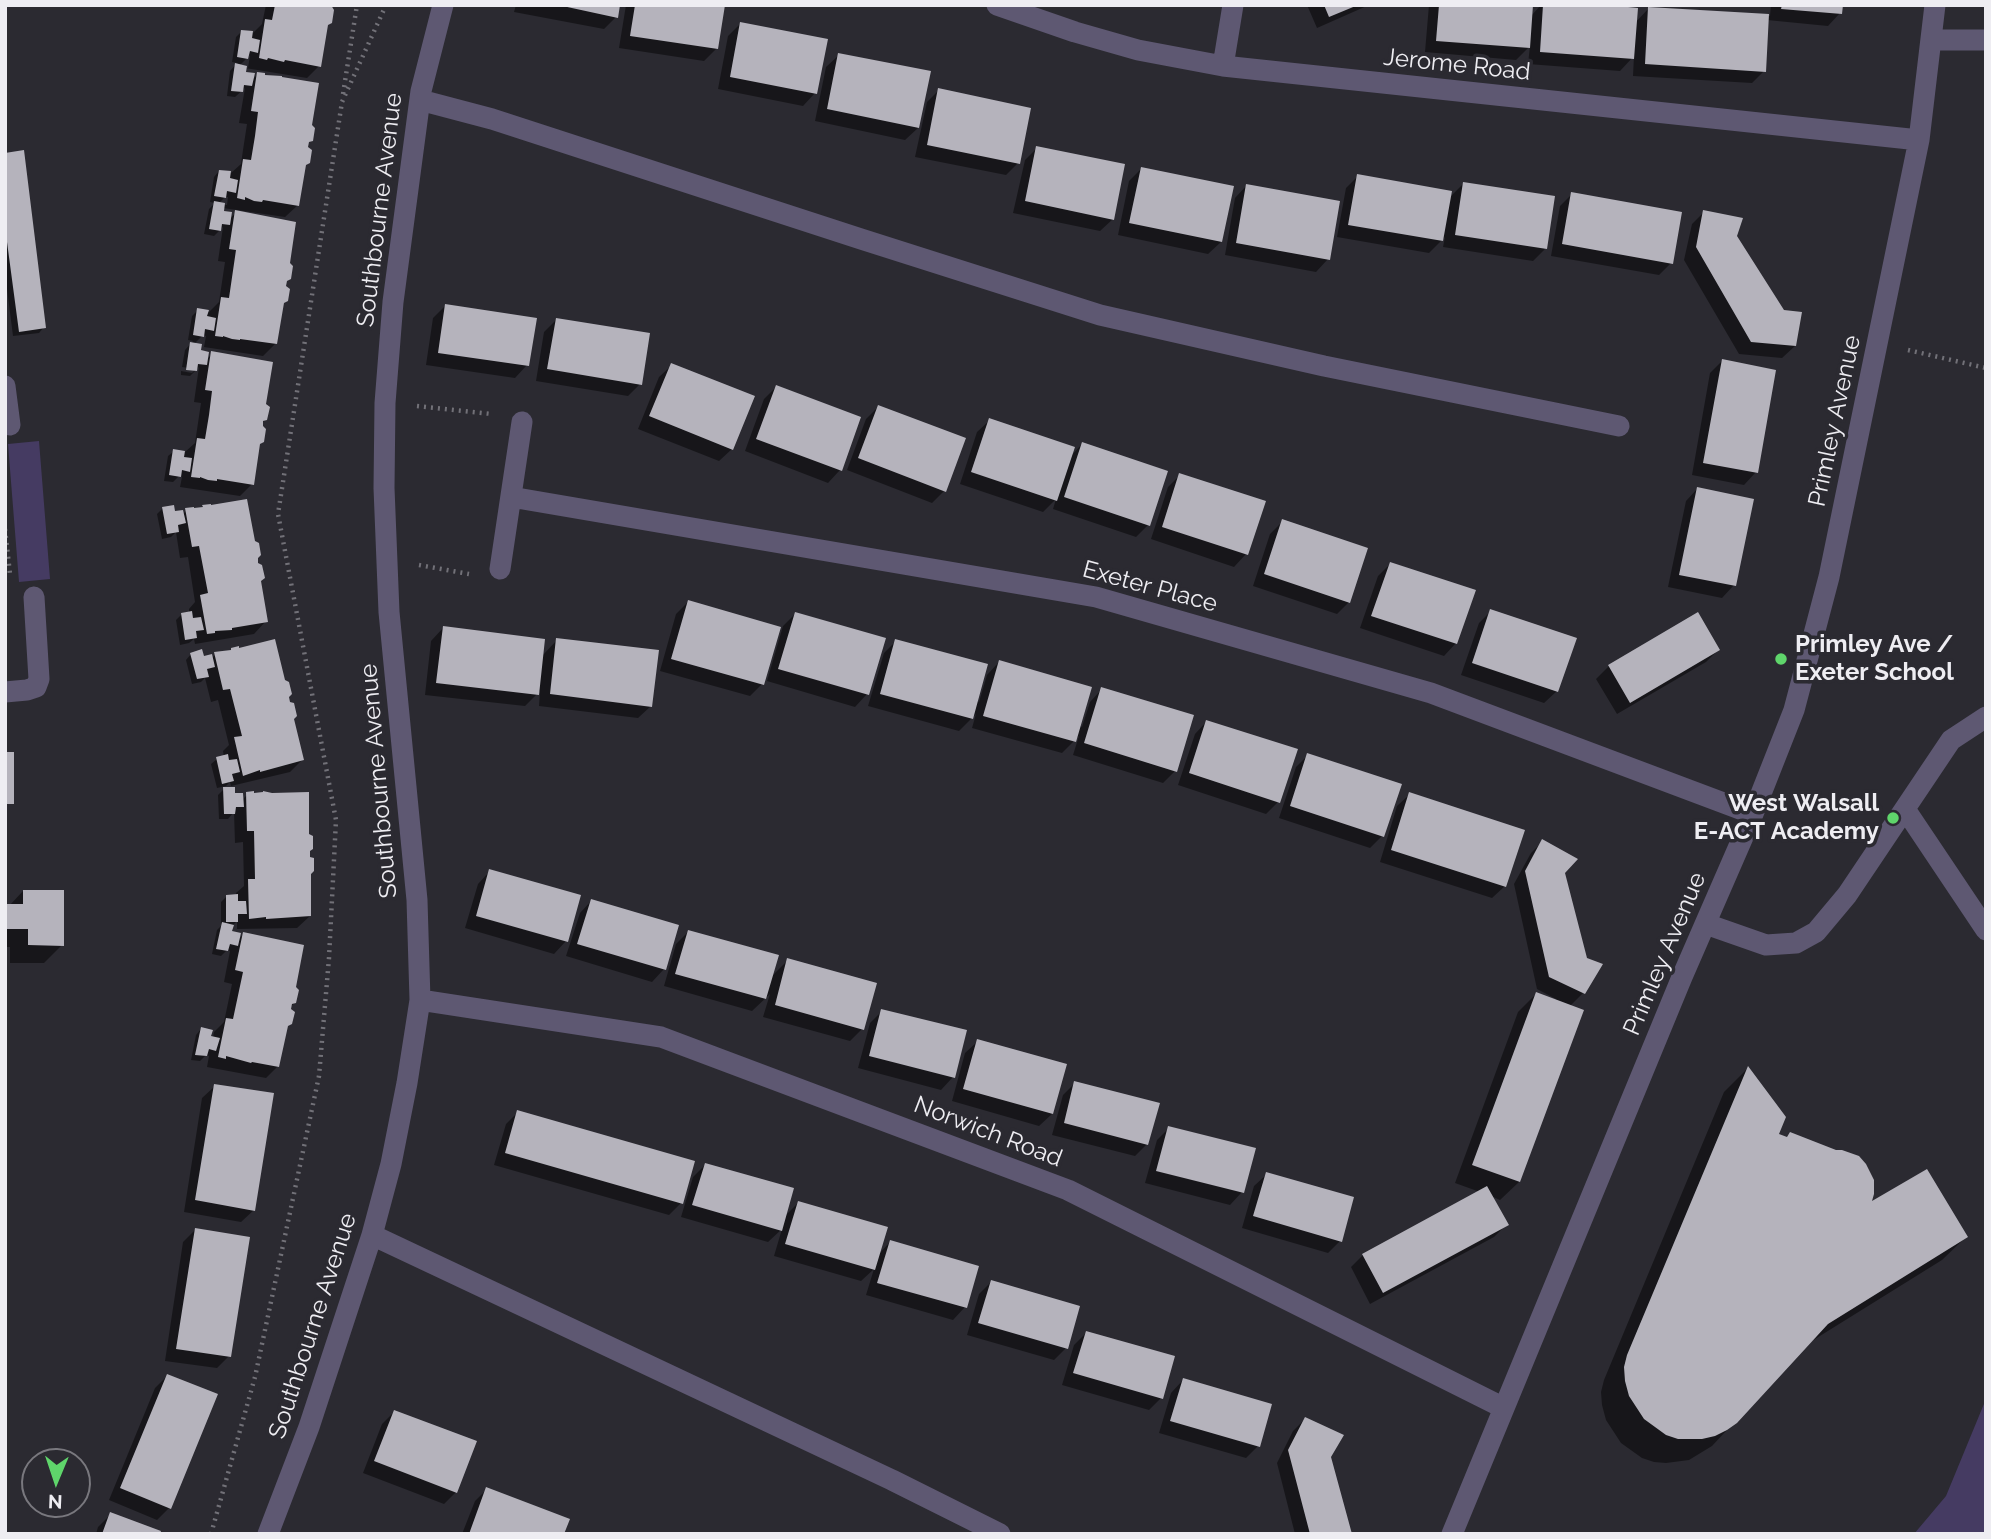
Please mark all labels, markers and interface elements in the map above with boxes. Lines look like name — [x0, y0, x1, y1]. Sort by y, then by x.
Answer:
street label: Jerome Road — [1382, 43, 1532, 87]
street label: Southbourne Avenue — [351, 91, 409, 329]
street label: Primley Avenue — [1803, 333, 1867, 509]
street label: Exeter Place — [1079, 555, 1221, 619]
place label: Primley Ave / Exeter School — [1795, 631, 1954, 687]
marker: Primley Ave / Exeter School — [1773, 651, 1789, 667]
street label: Southbourne Avenue — [354, 663, 404, 899]
place label: West Walsall E-ACT Academy — [1694, 790, 1879, 846]
marker: West Walsall E-ACT Academy — [1885, 810, 1901, 826]
street label: Primley Avenue — [1618, 868, 1712, 1040]
street label: Norwich Road — [910, 1090, 1066, 1174]
street label: Southbourne Avenue — [263, 1210, 363, 1442]
north arrow — [21, 1448, 91, 1518]
text: N — [48, 1491, 63, 1513]

